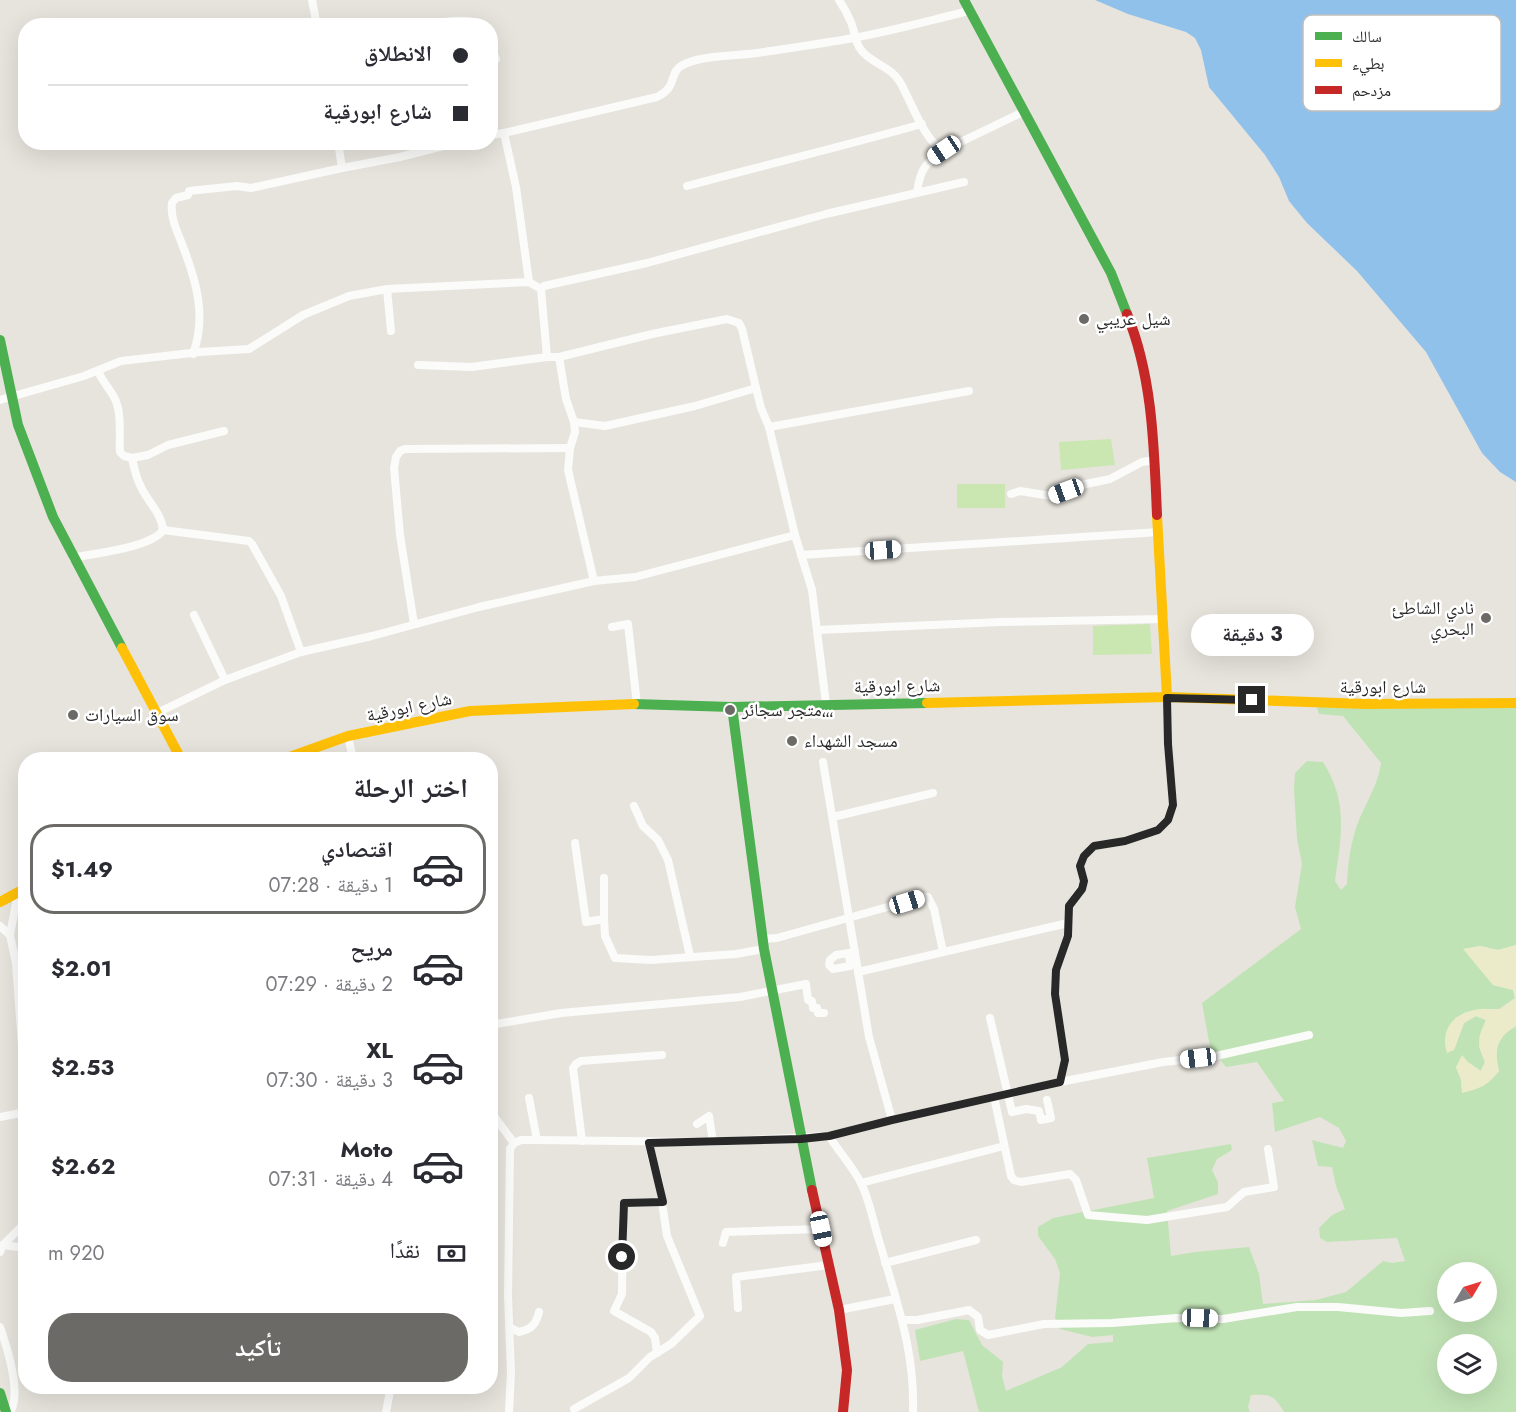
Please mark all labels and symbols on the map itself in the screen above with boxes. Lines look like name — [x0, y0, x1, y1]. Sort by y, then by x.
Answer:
legend — [1303, 15, 1501, 111]
text: سالك — [1352, 25, 1382, 48]
text: بطيء — [1352, 52, 1384, 76]
text: مزدحم — [1352, 79, 1391, 102]
car — [924, 132, 964, 168]
place label: شيل عريبي — [1096, 306, 1171, 334]
marker: شيل عريبي — [1077, 312, 1091, 326]
car — [1046, 476, 1086, 506]
car — [864, 540, 902, 560]
place label: نادي الشاطئ البحري — [1392, 595, 1474, 644]
marker: نادي الشاطئ البحري — [1479, 611, 1493, 625]
callout: 3 دقيقة — [1190, 613, 1314, 655]
street label: شارع ابورقية — [854, 672, 940, 700]
street label: شارع ابورقية — [1340, 674, 1426, 700]
street label: شارع ابورقية — [364, 685, 454, 729]
route end — [1238, 686, 1265, 713]
place label: متجر سجائر،،، — [741, 697, 834, 723]
place label: سوق السيارات — [85, 702, 179, 728]
marker: متجر سجائر،،، — [723, 703, 737, 717]
marker: سوق السيارات — [66, 708, 80, 722]
place label: مسجد الشهداء — [804, 728, 898, 754]
marker: مسجد الشهداء — [785, 734, 799, 748]
car — [887, 888, 927, 916]
car — [1179, 1047, 1217, 1069]
car — [808, 1210, 834, 1248]
route start — [608, 1243, 635, 1270]
north arrow — [1437, 1262, 1497, 1322]
car — [1182, 1308, 1218, 1328]

